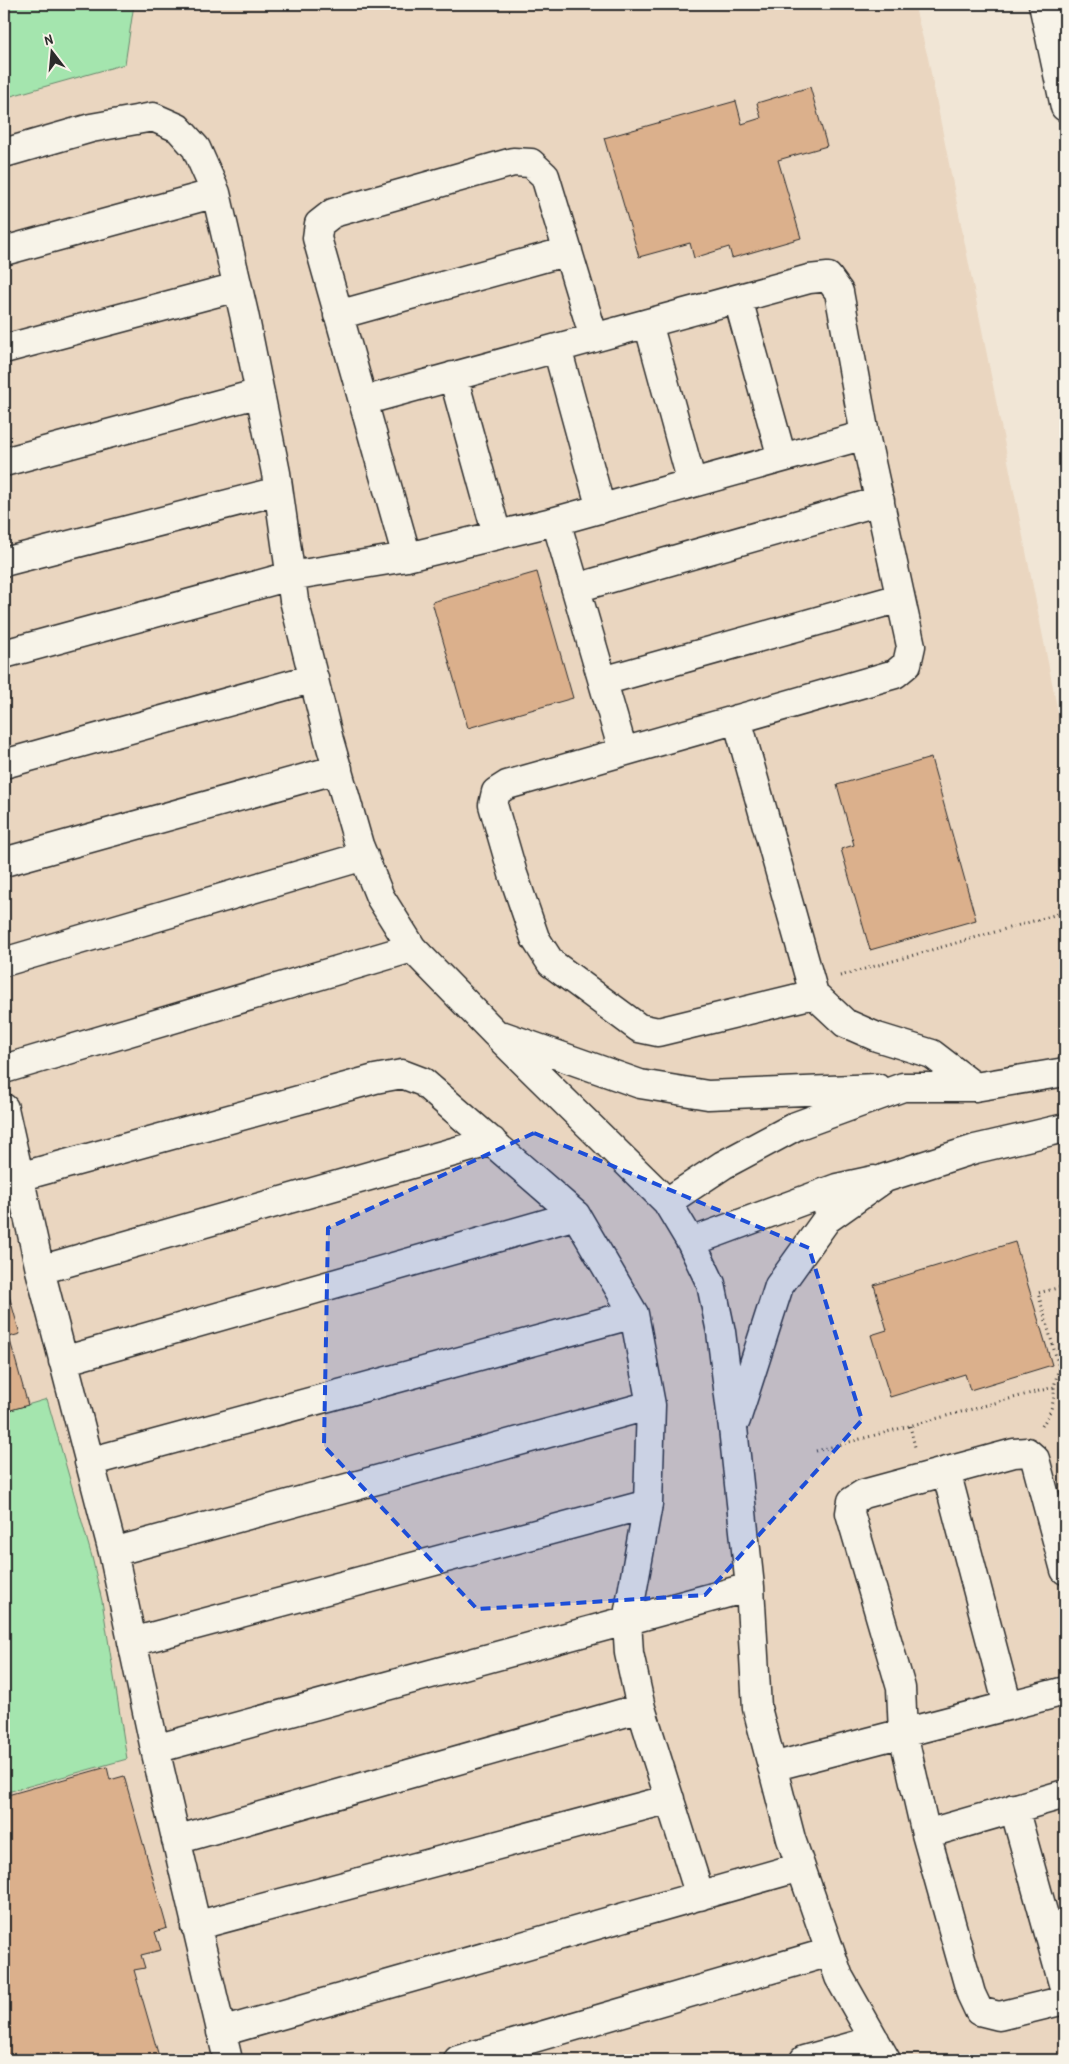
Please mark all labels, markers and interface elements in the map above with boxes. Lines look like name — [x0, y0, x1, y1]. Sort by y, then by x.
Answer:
north arrow — [28, 28, 78, 78]
text: N — [42, 29, 55, 49]

